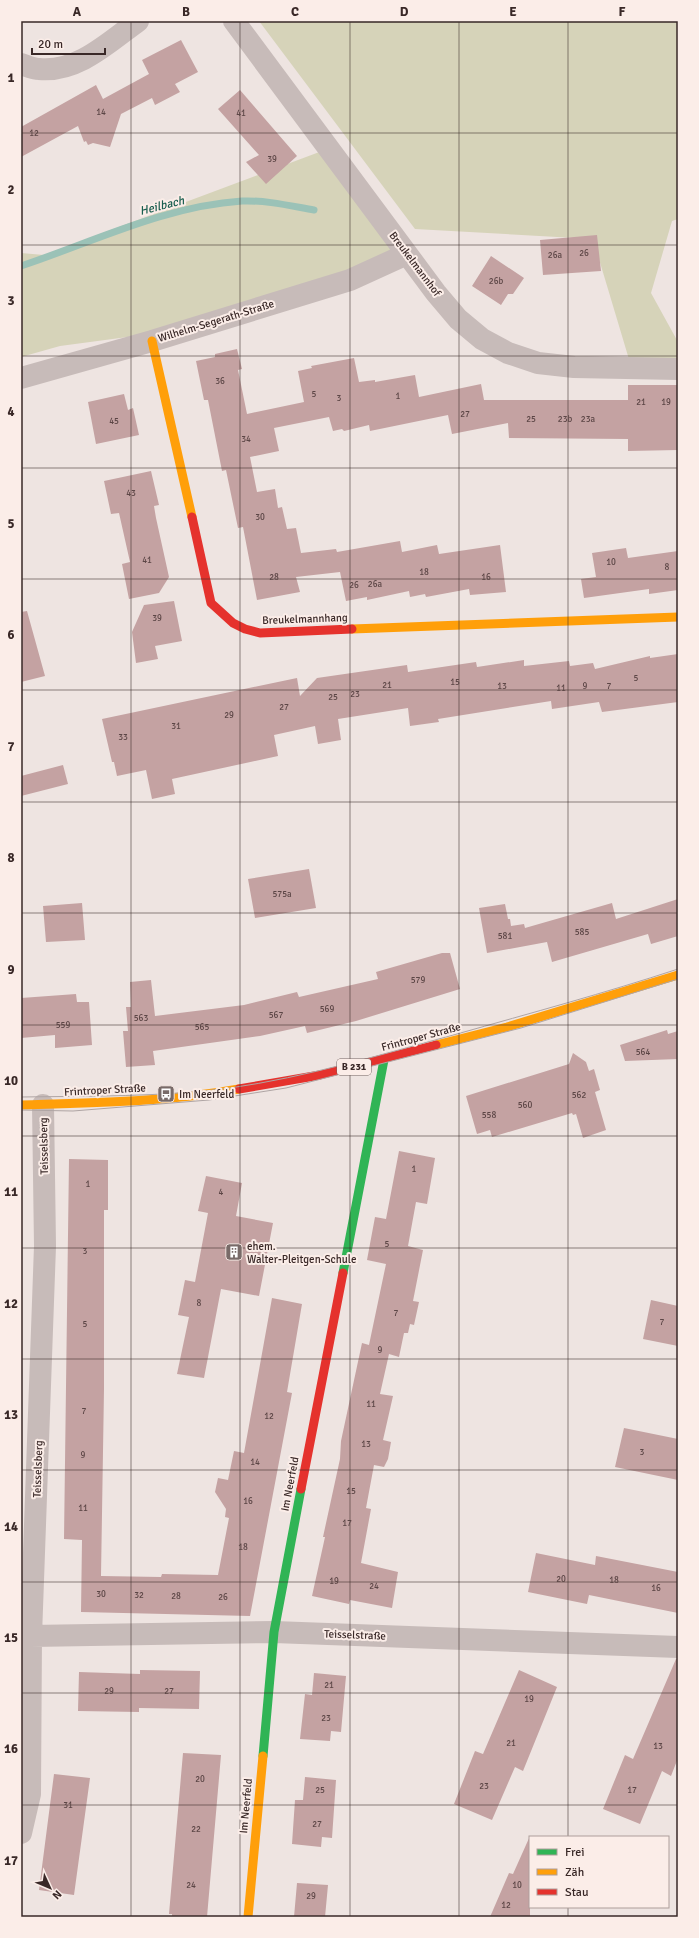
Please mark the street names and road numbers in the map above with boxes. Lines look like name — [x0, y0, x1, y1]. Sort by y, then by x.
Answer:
street label: Breukelmannhof — [386, 229, 444, 300]
street label: Wilhelm-Segerath-Straße — [156, 297, 276, 345]
street label: Breukelmannhang — [262, 611, 348, 627]
street label: Frintroper Straße — [380, 1020, 462, 1054]
road number: B 231 — [337, 1059, 371, 1075]
street label: Frintroper Straße — [64, 1081, 146, 1099]
street label: Teisselsberg — [37, 1117, 51, 1175]
street label: Teisselsberg — [31, 1440, 46, 1498]
street label: Im Neerfeld — [278, 1455, 302, 1512]
street label: Teisselstraße — [324, 1627, 386, 1643]
street label: Im Neerfeld — [237, 1778, 255, 1834]

